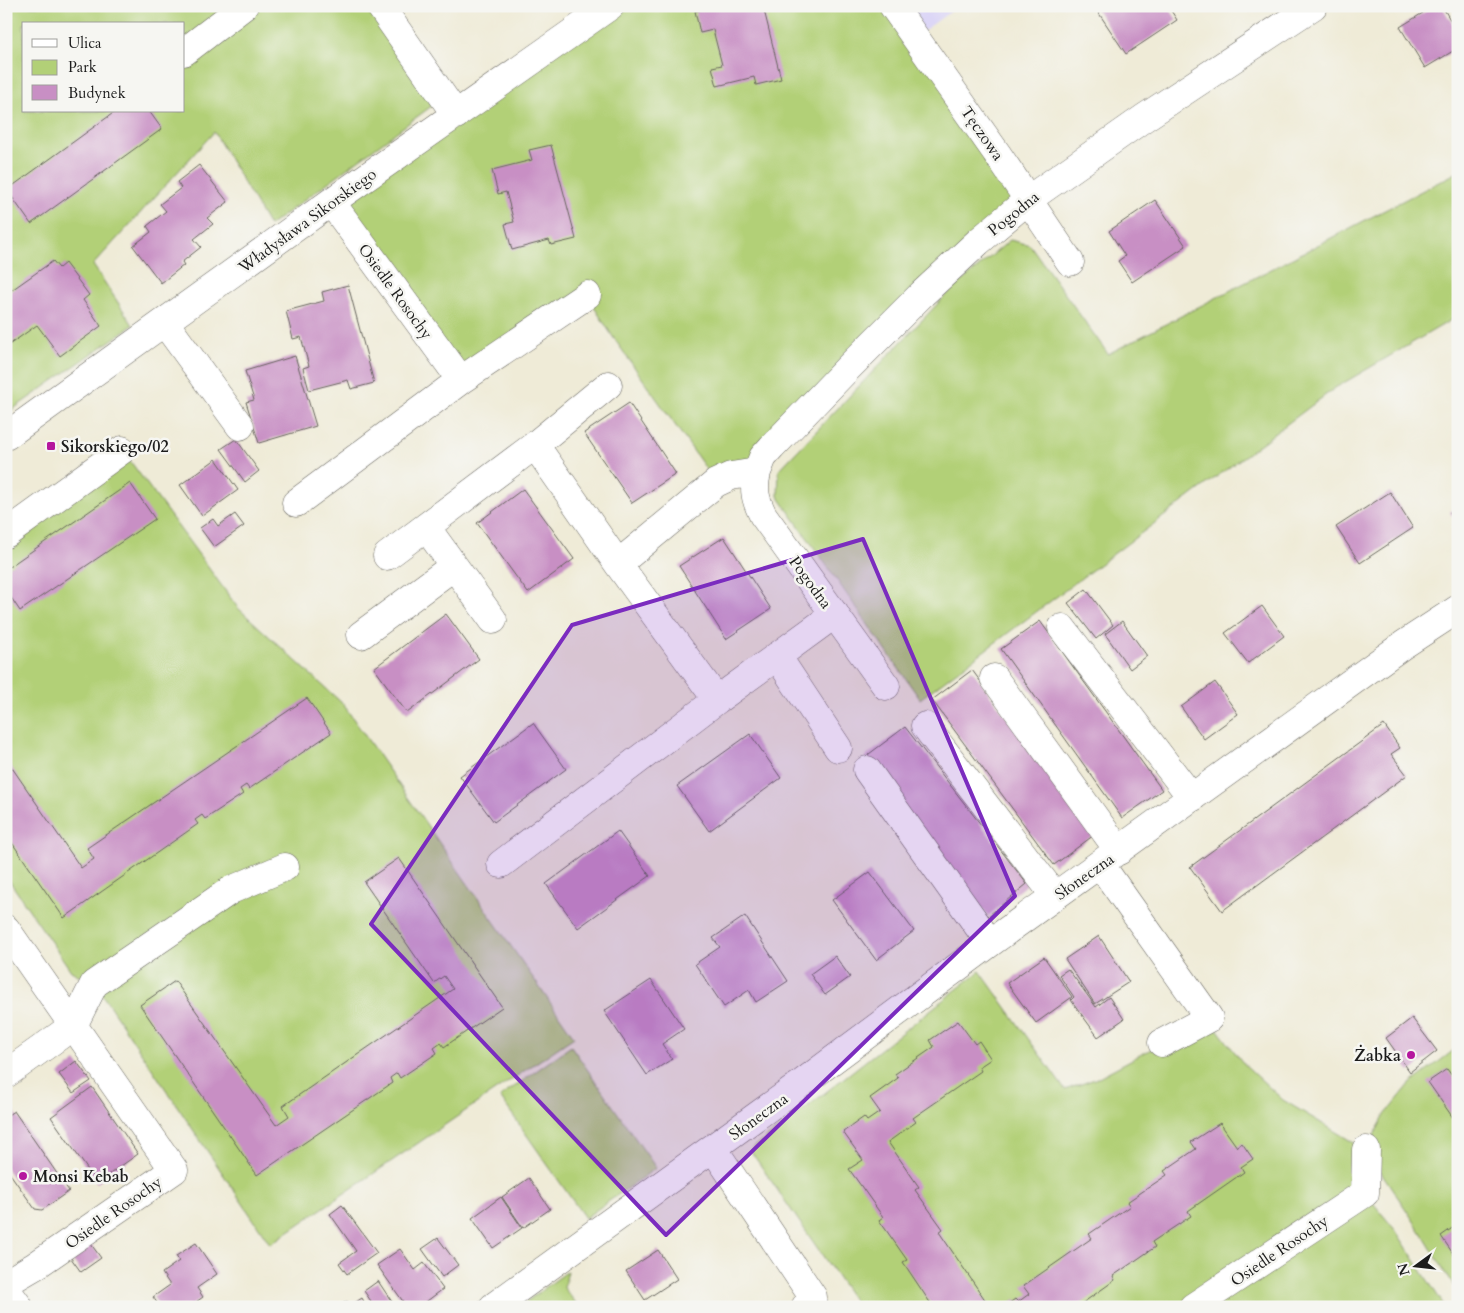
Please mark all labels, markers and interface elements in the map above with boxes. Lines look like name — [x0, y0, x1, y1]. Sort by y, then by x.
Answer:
legend — [22, 22, 185, 112]
text: Ulica — [68, 33, 102, 53]
text: Park — [68, 57, 97, 77]
text: Budynek — [68, 83, 126, 103]
street label: Tęczowa — [955, 102, 1009, 165]
street label: Władysława Sikorskiego — [233, 163, 381, 279]
street label: Pogodna — [983, 186, 1044, 241]
street label: Osiedle Rosochy — [353, 239, 438, 344]
place label: Sikorskiego/02 — [61, 436, 169, 458]
marker: Sikorskiego/02 — [45, 440, 57, 452]
street label: Pogodna — [784, 552, 837, 613]
street label: Słoneczna — [1050, 848, 1119, 905]
place label: Żabka — [1354, 1044, 1401, 1067]
marker: Żabka — [1405, 1049, 1417, 1061]
street label: Słoneczna — [725, 1088, 793, 1146]
place label: Monsi Kebab — [33, 1166, 129, 1188]
marker: Monsi Kebab — [17, 1170, 29, 1182]
street label: Osiedle Rosochy — [61, 1171, 167, 1254]
street label: Osiedle Rosochy — [1226, 1210, 1333, 1292]
north arrow — [1392, 1240, 1442, 1290]
text: N — [1393, 1261, 1415, 1278]

